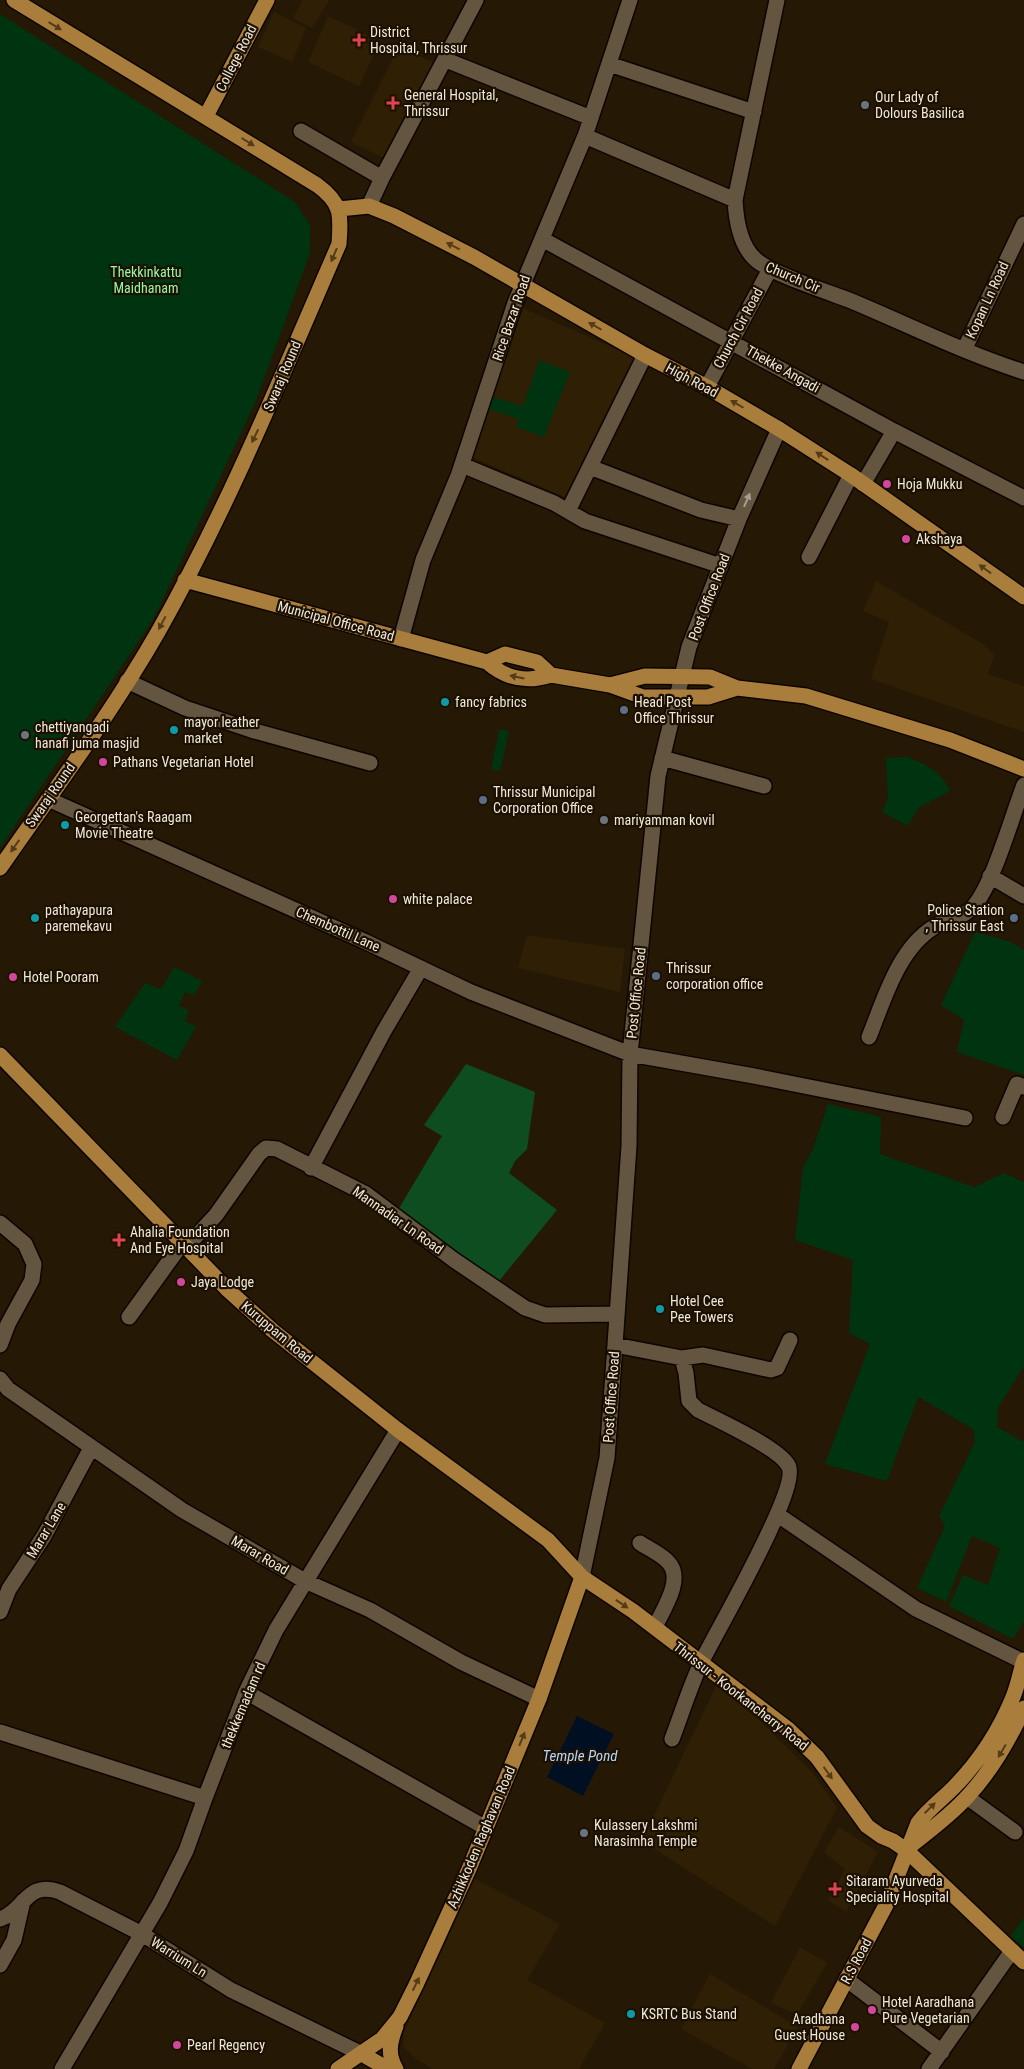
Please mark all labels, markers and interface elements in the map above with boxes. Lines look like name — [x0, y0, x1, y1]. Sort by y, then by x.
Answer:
one-way arrow — [48, 21, 61, 30]
street label: College Road — [212, 22, 260, 94]
place label: District Hospital, Thrissur — [370, 24, 467, 56]
marker: District Hospital, Thrissur — [352, 33, 366, 47]
place label: General Hospital, Thrissur — [404, 87, 499, 119]
place label: Our Lady of Dolours Basilica — [875, 89, 964, 121]
marker: General Hospital, Thrissur — [386, 96, 400, 110]
marker: Our Lady of Dolours Basilica — [859, 99, 871, 111]
one-way arrow — [241, 137, 254, 146]
one-way arrow — [446, 242, 460, 250]
one-way arrow — [330, 248, 338, 263]
street label: Church Cir — [763, 258, 823, 296]
street label: Kopan Ln Road — [962, 259, 1012, 341]
park label: Thekkinkattu Maidhanam — [110, 264, 182, 296]
street label: Rice Bazar Road — [489, 273, 533, 363]
street label: Church Cir Road — [710, 285, 766, 371]
one-way arrow — [588, 321, 601, 330]
street label: Swaraj Round — [260, 338, 304, 414]
street label: Thekke Angadi — [743, 342, 823, 396]
street label: High Road — [663, 360, 721, 400]
one-way arrow — [730, 400, 743, 409]
one-way arrow — [251, 429, 259, 443]
one-way arrow — [815, 452, 829, 461]
place label: Hoja Mukku — [897, 476, 963, 492]
marker: Hoja Mukku — [881, 478, 893, 490]
one-way arrow — [743, 493, 751, 507]
place label: Akshaya — [916, 531, 963, 547]
marker: Akshaya — [900, 533, 912, 545]
street label: Post Office Road — [685, 551, 733, 643]
one-way arrow — [978, 564, 991, 574]
street label: Municipal Office Road — [276, 598, 396, 644]
one-way arrow — [158, 616, 166, 631]
one-way arrow — [509, 673, 525, 681]
place label: fancy fabrics — [455, 694, 527, 710]
place label: Head Post Office Thrissur — [634, 694, 714, 726]
marker: fancy fabrics — [439, 696, 451, 708]
marker: Head Post Office Thrissur — [618, 704, 630, 716]
place label: mayor leather market — [184, 714, 260, 746]
place label: chettiyangadi hanafi juma masjid — [35, 719, 139, 751]
marker: mayor leather market — [168, 724, 180, 736]
marker: chettiyangadi hanafi juma masjid — [19, 729, 31, 741]
place label: Pathans Vegetarian Hotel — [113, 754, 254, 770]
marker: Pathans Vegetarian Hotel — [97, 756, 109, 768]
street label: Swaraj Round — [22, 760, 78, 830]
place label: Thrissur Municipal Corporation Office — [493, 784, 595, 816]
marker: Thrissur Municipal Corporation Office — [477, 794, 489, 806]
place label: Georgettan's Raagam Movie Theatre — [75, 809, 192, 841]
place label: mariyamman kovil — [614, 812, 715, 828]
marker: mariyamman kovil — [598, 814, 610, 826]
marker: Georgettan's Raagam Movie Theatre — [59, 819, 71, 831]
one-way arrow — [10, 840, 20, 853]
place label: white palace — [403, 891, 473, 907]
marker: white palace — [387, 893, 399, 905]
place label: pathayapura paremekavu — [45, 902, 113, 934]
place label: Police Station , Thrissur East — [926, 902, 1004, 934]
street label: Chembottil Lane — [293, 903, 383, 955]
marker: pathayapura paremekavu — [29, 912, 41, 924]
marker: Police Station , Thrissur East — [1008, 912, 1020, 924]
street label: Post Office Road — [623, 947, 649, 1039]
place label: Thrissur corporation office — [666, 960, 764, 992]
place label: Hotel Pooram — [23, 969, 99, 985]
marker: Thrissur corporation office — [650, 970, 662, 982]
marker: Hotel Pooram — [7, 971, 19, 983]
street label: Mannadiar Ln Road — [350, 1183, 446, 1257]
place label: Ahalia Foundation And Eye Hospital — [130, 1224, 230, 1256]
marker: Ahalia Foundation And Eye Hospital — [112, 1233, 126, 1247]
place label: Jaya Lodge — [191, 1274, 255, 1290]
marker: Jaya Lodge — [175, 1276, 187, 1288]
place label: Hotel Cee Pee Towers — [670, 1293, 734, 1325]
street label: Kuruppam Road — [238, 1298, 316, 1366]
marker: Hotel Cee Pee Towers — [654, 1303, 666, 1315]
street label: Post Office Road — [600, 1351, 622, 1443]
street label: Marar Lane — [23, 1499, 69, 1561]
street label: Marar Road — [228, 1532, 292, 1578]
one-way arrow — [616, 1599, 629, 1609]
street label: Thrissur - Koorkancherry Road — [671, 1638, 811, 1754]
street label: thekkemadam rd — [218, 1659, 268, 1751]
one-way arrow — [519, 1731, 527, 1746]
one-way arrow — [997, 1744, 1006, 1757]
water label: Temple Pond — [543, 1747, 618, 1765]
street label: Azhikkoden Raghavan Road — [444, 1764, 518, 1910]
one-way arrow — [823, 1766, 834, 1779]
one-way arrow — [924, 1802, 936, 1814]
place label: Kulassery Lakshmi Narasimha Temple — [594, 1817, 698, 1849]
marker: Kulassery Lakshmi Narasimha Temple — [578, 1827, 590, 1839]
place label: Sitaram Ayurveda Speciality Hospital — [846, 1873, 949, 1905]
marker: Sitaram Ayurveda Speciality Hospital — [828, 1882, 842, 1896]
street label: Warrium Ln — [148, 1934, 210, 1980]
street label: R.S Road — [837, 1935, 875, 1987]
one-way arrow — [412, 1977, 420, 1991]
place label: Hotel Aaradhana Pure Vegetarian — [882, 1994, 974, 2026]
marker: Hotel Aaradhana Pure Vegetarian — [866, 2004, 878, 2016]
place label: KSRTC Bus Stand — [641, 2006, 737, 2022]
marker: KSRTC Bus Stand — [625, 2008, 637, 2020]
place label: Aradhana Guest House — [774, 2011, 845, 2043]
marker: Aradhana Guest House — [849, 2021, 861, 2033]
place label: Pearl Regency — [187, 2037, 265, 2053]
marker: Pearl Regency — [171, 2039, 183, 2051]

